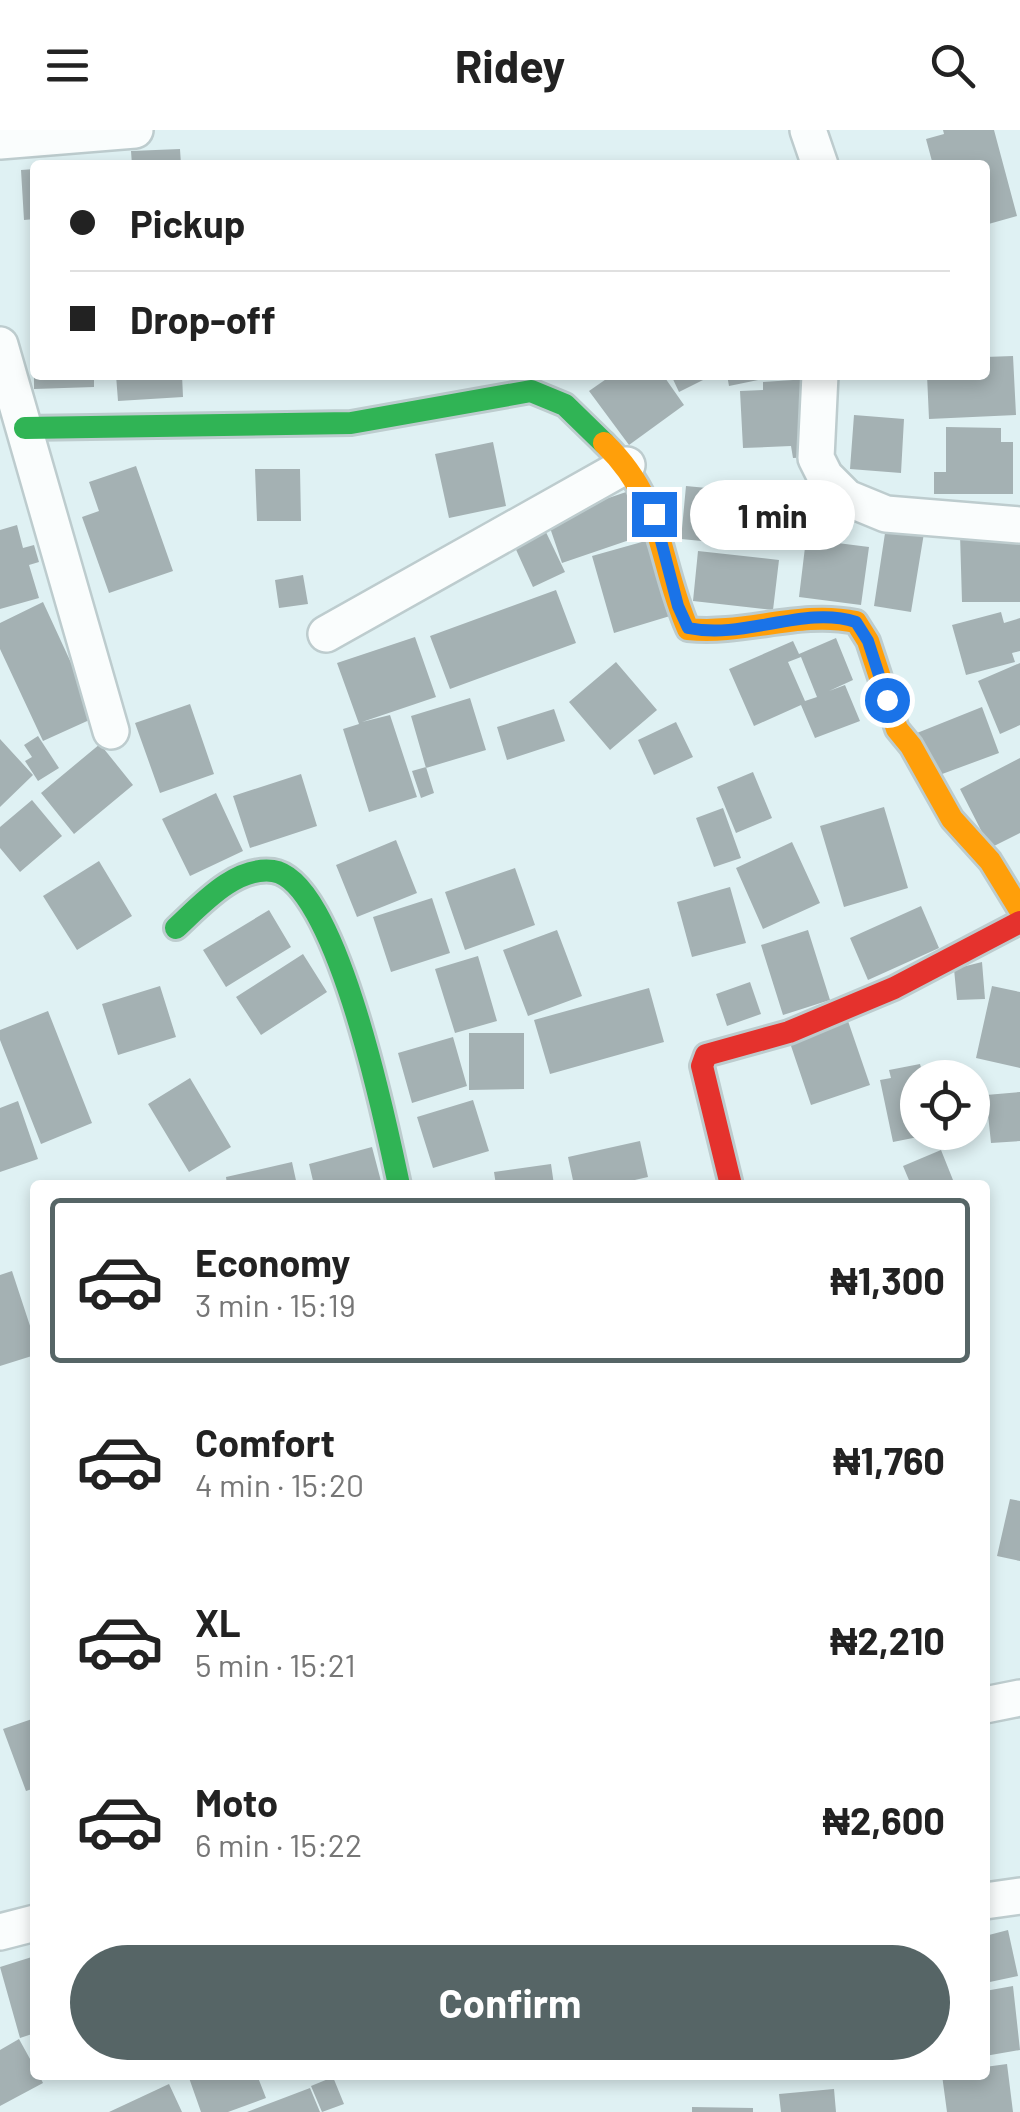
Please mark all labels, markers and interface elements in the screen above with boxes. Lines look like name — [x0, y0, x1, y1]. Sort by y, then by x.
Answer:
icon: menu — [40, 38, 95, 93]
text: Ridey — [455, 38, 565, 92]
icon: search — [925, 38, 980, 93]
text: Pickup — [130, 200, 245, 246]
text: Drop-off — [130, 296, 276, 342]
callout: 1 min — [689, 479, 854, 549]
route end — [632, 492, 677, 537]
text: 1 min — [737, 496, 808, 534]
route start — [865, 678, 910, 723]
map controls — [900, 1060, 990, 1150]
button: locate — [900, 1060, 990, 1150]
icon: car — [75, 1236, 165, 1326]
text: Economy — [195, 1239, 350, 1285]
text: ₦1,300 — [830, 1257, 945, 1303]
text: 3 min · 15:19 — [195, 1285, 356, 1323]
icon: car — [75, 1416, 165, 1506]
text: Comfort — [195, 1419, 335, 1465]
text: ₦1,760 — [833, 1437, 945, 1483]
text: 4 min · 15:20 — [195, 1465, 364, 1503]
icon: car — [75, 1596, 165, 1686]
text: XL — [195, 1599, 241, 1645]
text: ₦2,210 — [830, 1617, 945, 1663]
text: 5 min · 15:21 — [195, 1645, 356, 1683]
icon: car — [75, 1776, 165, 1866]
text: Moto — [195, 1779, 278, 1825]
text: ₦2,600 — [822, 1797, 945, 1843]
text: 6 min · 15:22 — [195, 1825, 362, 1863]
button: Confirm — [70, 1945, 950, 2060]

